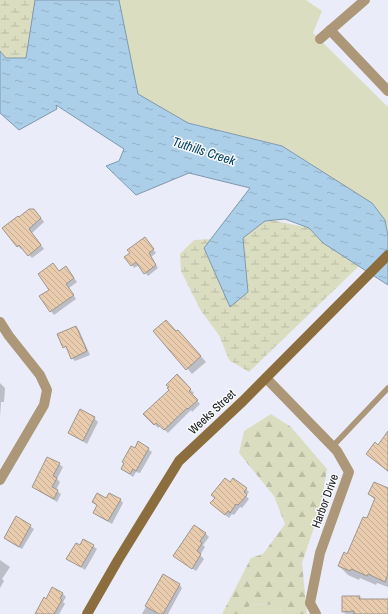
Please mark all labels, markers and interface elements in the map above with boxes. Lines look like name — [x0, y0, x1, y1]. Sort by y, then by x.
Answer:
water label: Tuthills Creek — [171, 133, 238, 169]
street label: Weeks Street — [185, 386, 239, 438]
street label: Harbor Drive — [308, 472, 342, 530]

